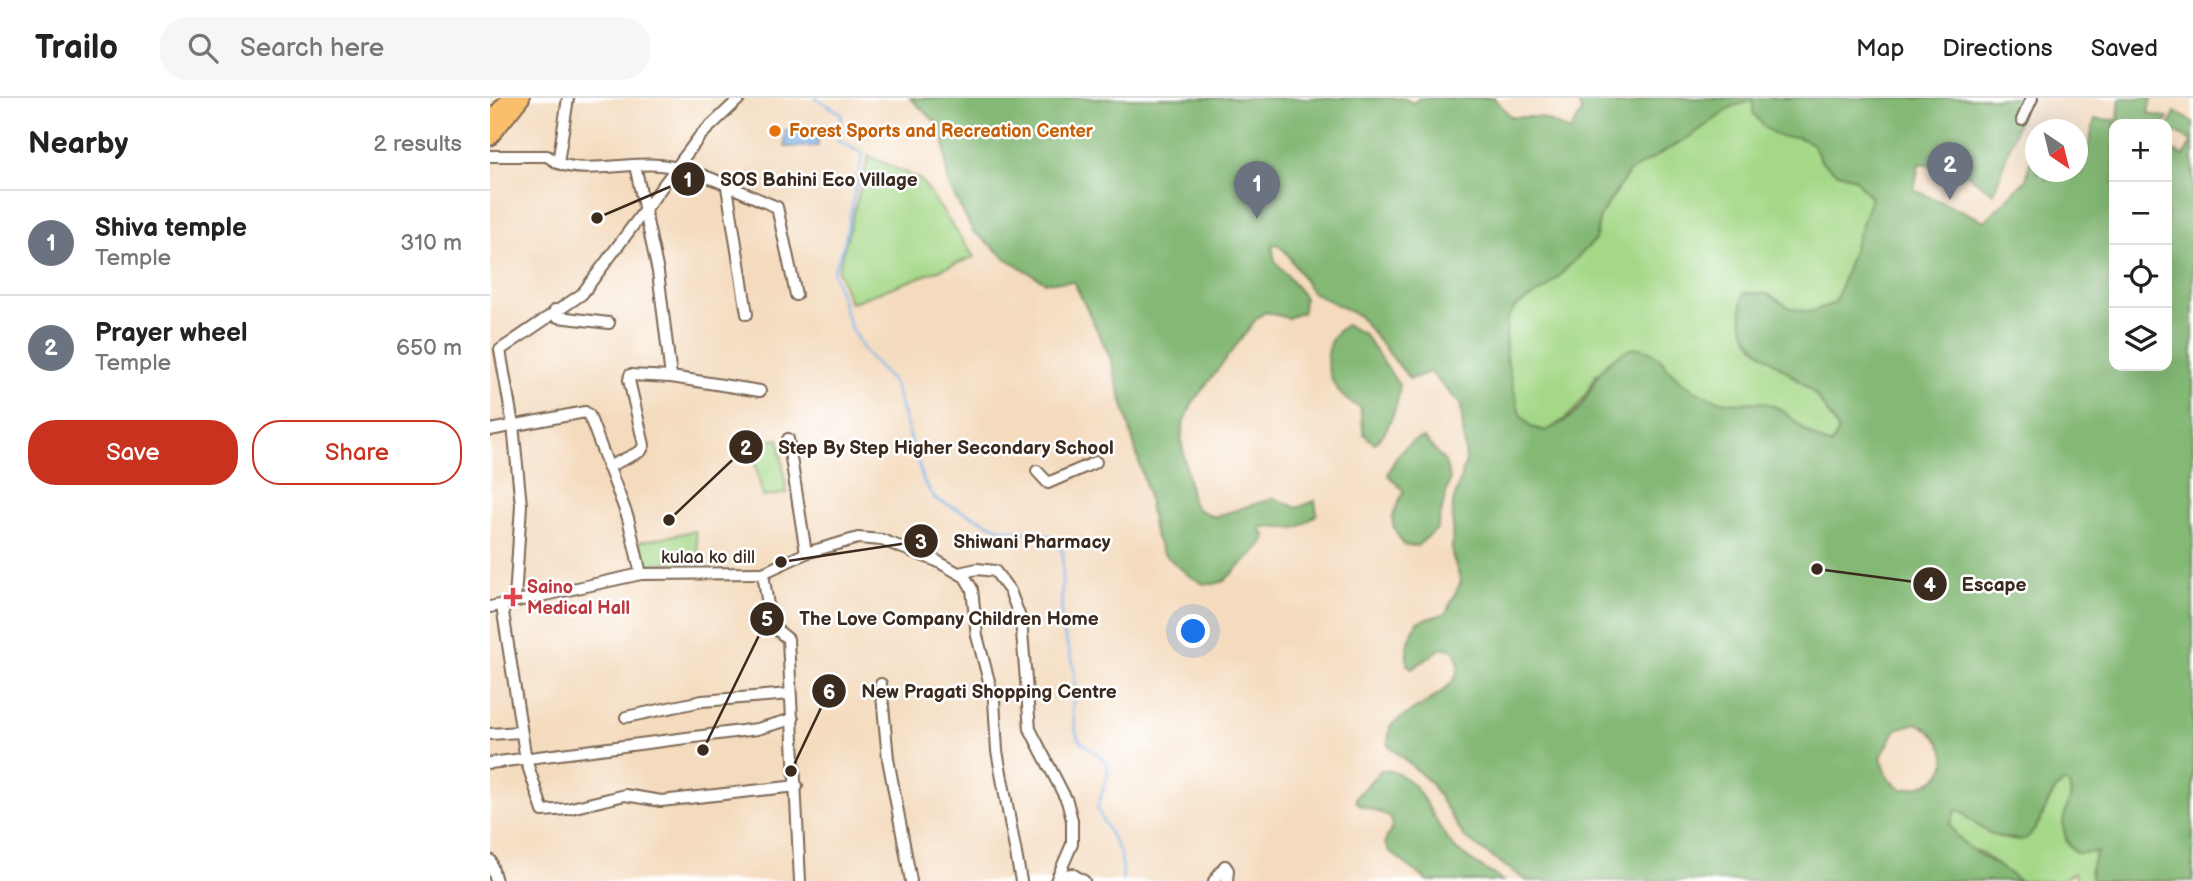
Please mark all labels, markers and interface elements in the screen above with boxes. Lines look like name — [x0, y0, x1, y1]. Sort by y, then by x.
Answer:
search box — [160, 17, 650, 80]
text: Trailo — [35, 28, 118, 68]
icon: search — [184, 29, 222, 67]
text: Search here — [240, 33, 384, 64]
text: Map — [1856, 34, 1904, 63]
text: Directions — [1942, 34, 2053, 63]
text: Saved — [2091, 34, 2158, 63]
north arrow — [2025, 119, 2088, 182]
map controls — [2109, 119, 2172, 371]
button: + — [2109, 119, 2172, 182]
place label: Forest Sports and Recreation Center — [789, 121, 1094, 142]
marker: Forest Sports and Recreation Center — [767, 123, 783, 139]
text: Nearby — [28, 126, 128, 162]
text: 2 results — [373, 130, 462, 158]
pin: 2 — [1927, 142, 1973, 200]
callout: SOS Bahini Eco Village — [671, 159, 932, 199]
pin: 1 — [1234, 161, 1280, 219]
text: 1 — [684, 168, 692, 193]
text: SOS Bahini Eco Village — [720, 169, 918, 192]
button: − — [2109, 182, 2172, 245]
text: Shiva temple — [95, 213, 247, 244]
text: 1 — [46, 229, 56, 257]
text: 310 m — [400, 229, 462, 257]
text: Temple — [95, 244, 171, 272]
button: locate — [2109, 245, 2172, 308]
button: layers — [2109, 308, 2172, 371]
text: Prayer wheel — [95, 318, 248, 349]
text: 2 — [44, 334, 58, 362]
text: 650 m — [396, 334, 462, 362]
text: Temple — [95, 349, 171, 377]
button: Save — [28, 420, 238, 485]
button: Share — [252, 420, 462, 485]
callout: Step By Step Higher Secondary School — [729, 427, 1128, 467]
text: 2 — [740, 436, 753, 461]
text: Step By Step Higher Secondary School — [778, 437, 1114, 460]
callout: Shiwani Pharmacy — [904, 521, 1124, 561]
text: 3 — [915, 530, 927, 555]
text: Shiwani Pharmacy — [953, 531, 1111, 554]
street label: kulaa ko dill — [661, 547, 755, 568]
callout: Escape — [1913, 564, 2041, 604]
text: 4 — [1924, 573, 1937, 598]
text: Escape — [1962, 574, 2026, 597]
place label: Saino Medical Hall — [527, 577, 630, 619]
marker: Saino Medical Hall — [505, 589, 521, 605]
callout: The Love Company Children Home — [750, 599, 1113, 639]
text: 5 — [761, 607, 773, 632]
text: The Love Company Children Home — [799, 608, 1099, 631]
your location — [1176, 614, 1210, 648]
callout: New Pragati Shopping Centre — [812, 671, 1130, 711]
text: 6 — [823, 680, 835, 705]
text: New Pragati Shopping Centre — [861, 681, 1117, 704]

